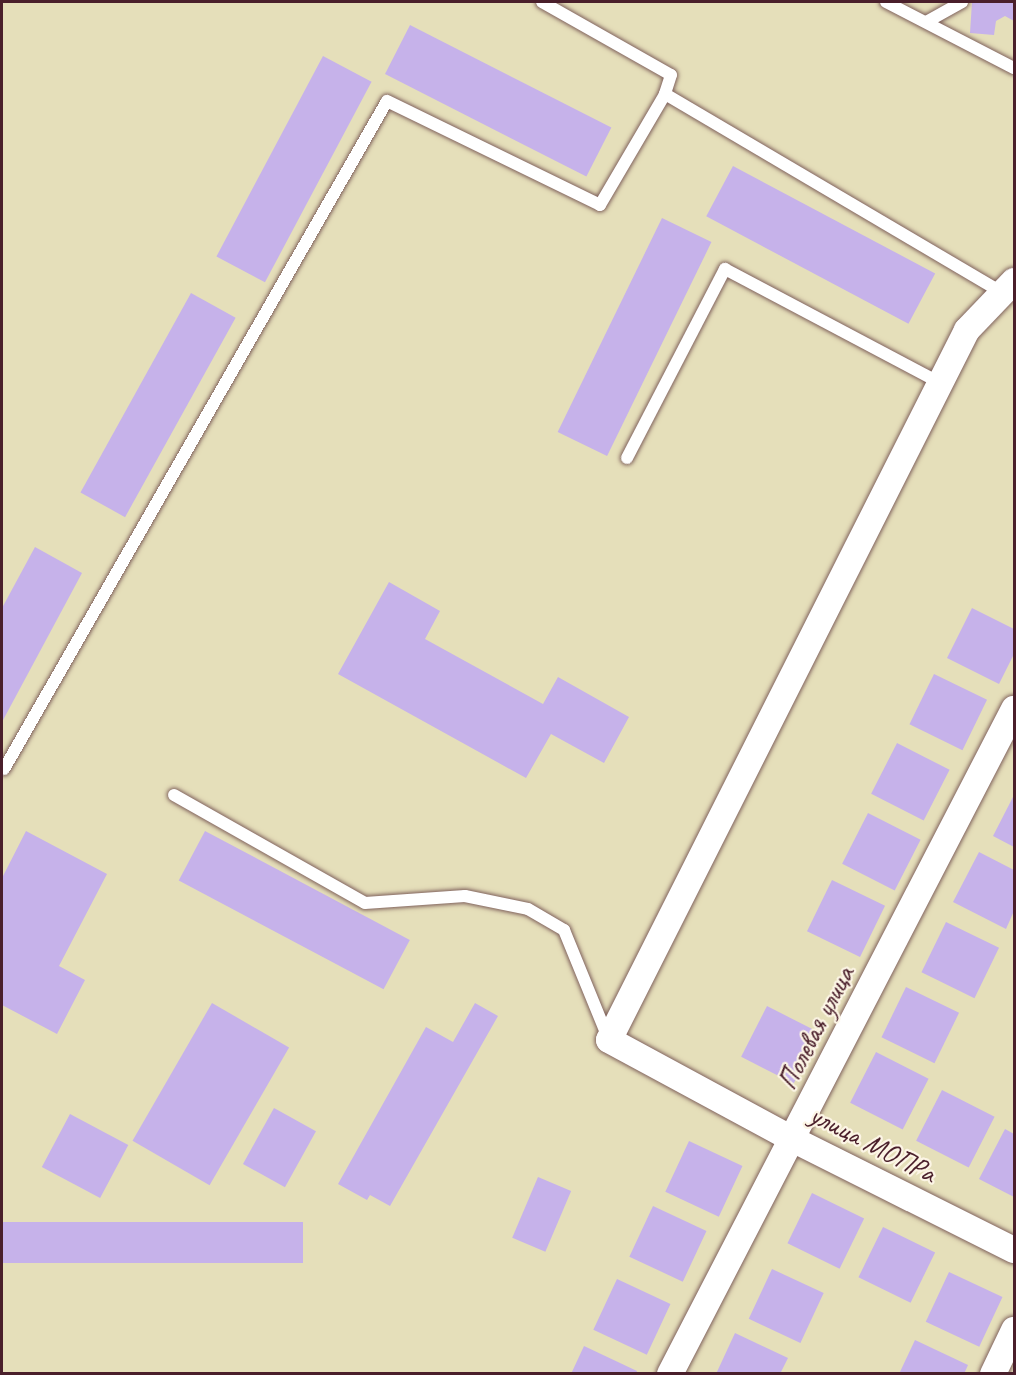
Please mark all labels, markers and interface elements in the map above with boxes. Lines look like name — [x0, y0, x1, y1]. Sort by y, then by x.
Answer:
street label: Полевая улица — [770, 960, 862, 1096]
street label: улица МОПРа — [804, 1098, 942, 1190]

